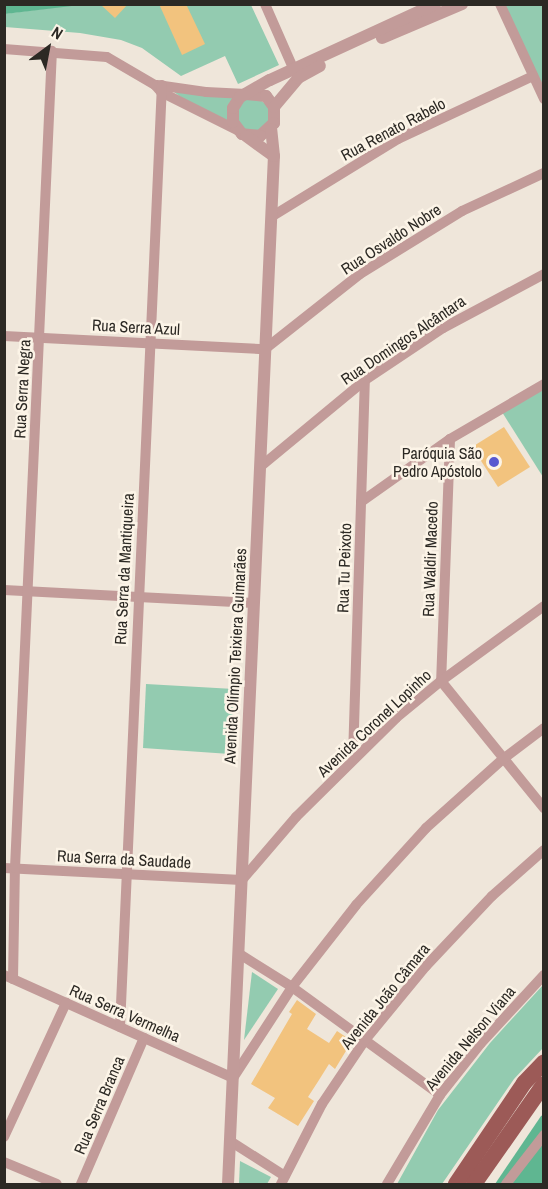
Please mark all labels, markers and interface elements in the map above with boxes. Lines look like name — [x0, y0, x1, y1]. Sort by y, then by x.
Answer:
north arrow — [18, 18, 78, 78]
text: N — [48, 21, 67, 45]
street label: Rua Renato Rabelo — [338, 93, 448, 165]
street label: Rua Osvaldo Nobre — [337, 200, 445, 278]
street label: Rua Domingos Alcântara — [337, 291, 469, 389]
street label: Rua Serra Azul — [91, 315, 181, 339]
street label: Rua Serra Negra — [10, 339, 34, 439]
place label: Paróquia São Pedro Apóstolo — [392, 443, 482, 481]
marker: Paróquia São Pedro Apóstolo — [487, 455, 501, 469]
street label: Rua Serra da Mantiqueira — [110, 493, 138, 645]
street label: Rua Waldir Macedo — [418, 501, 442, 617]
street label: Rua Tu Peixoto — [333, 523, 355, 613]
street label: Avenida Olímpio Teixiera Guimarães — [220, 547, 250, 765]
street label: Avenida Coronel Lopinho — [313, 665, 435, 781]
street label: Rua Serra da Saudade — [56, 846, 192, 872]
street label: Avenida João Câmara — [337, 939, 433, 1053]
street label: Rua Serra Vermelha — [67, 980, 183, 1046]
street label: Avenida Nelson Viana — [421, 982, 519, 1094]
street label: Rua Serra Branca — [70, 1053, 128, 1157]

